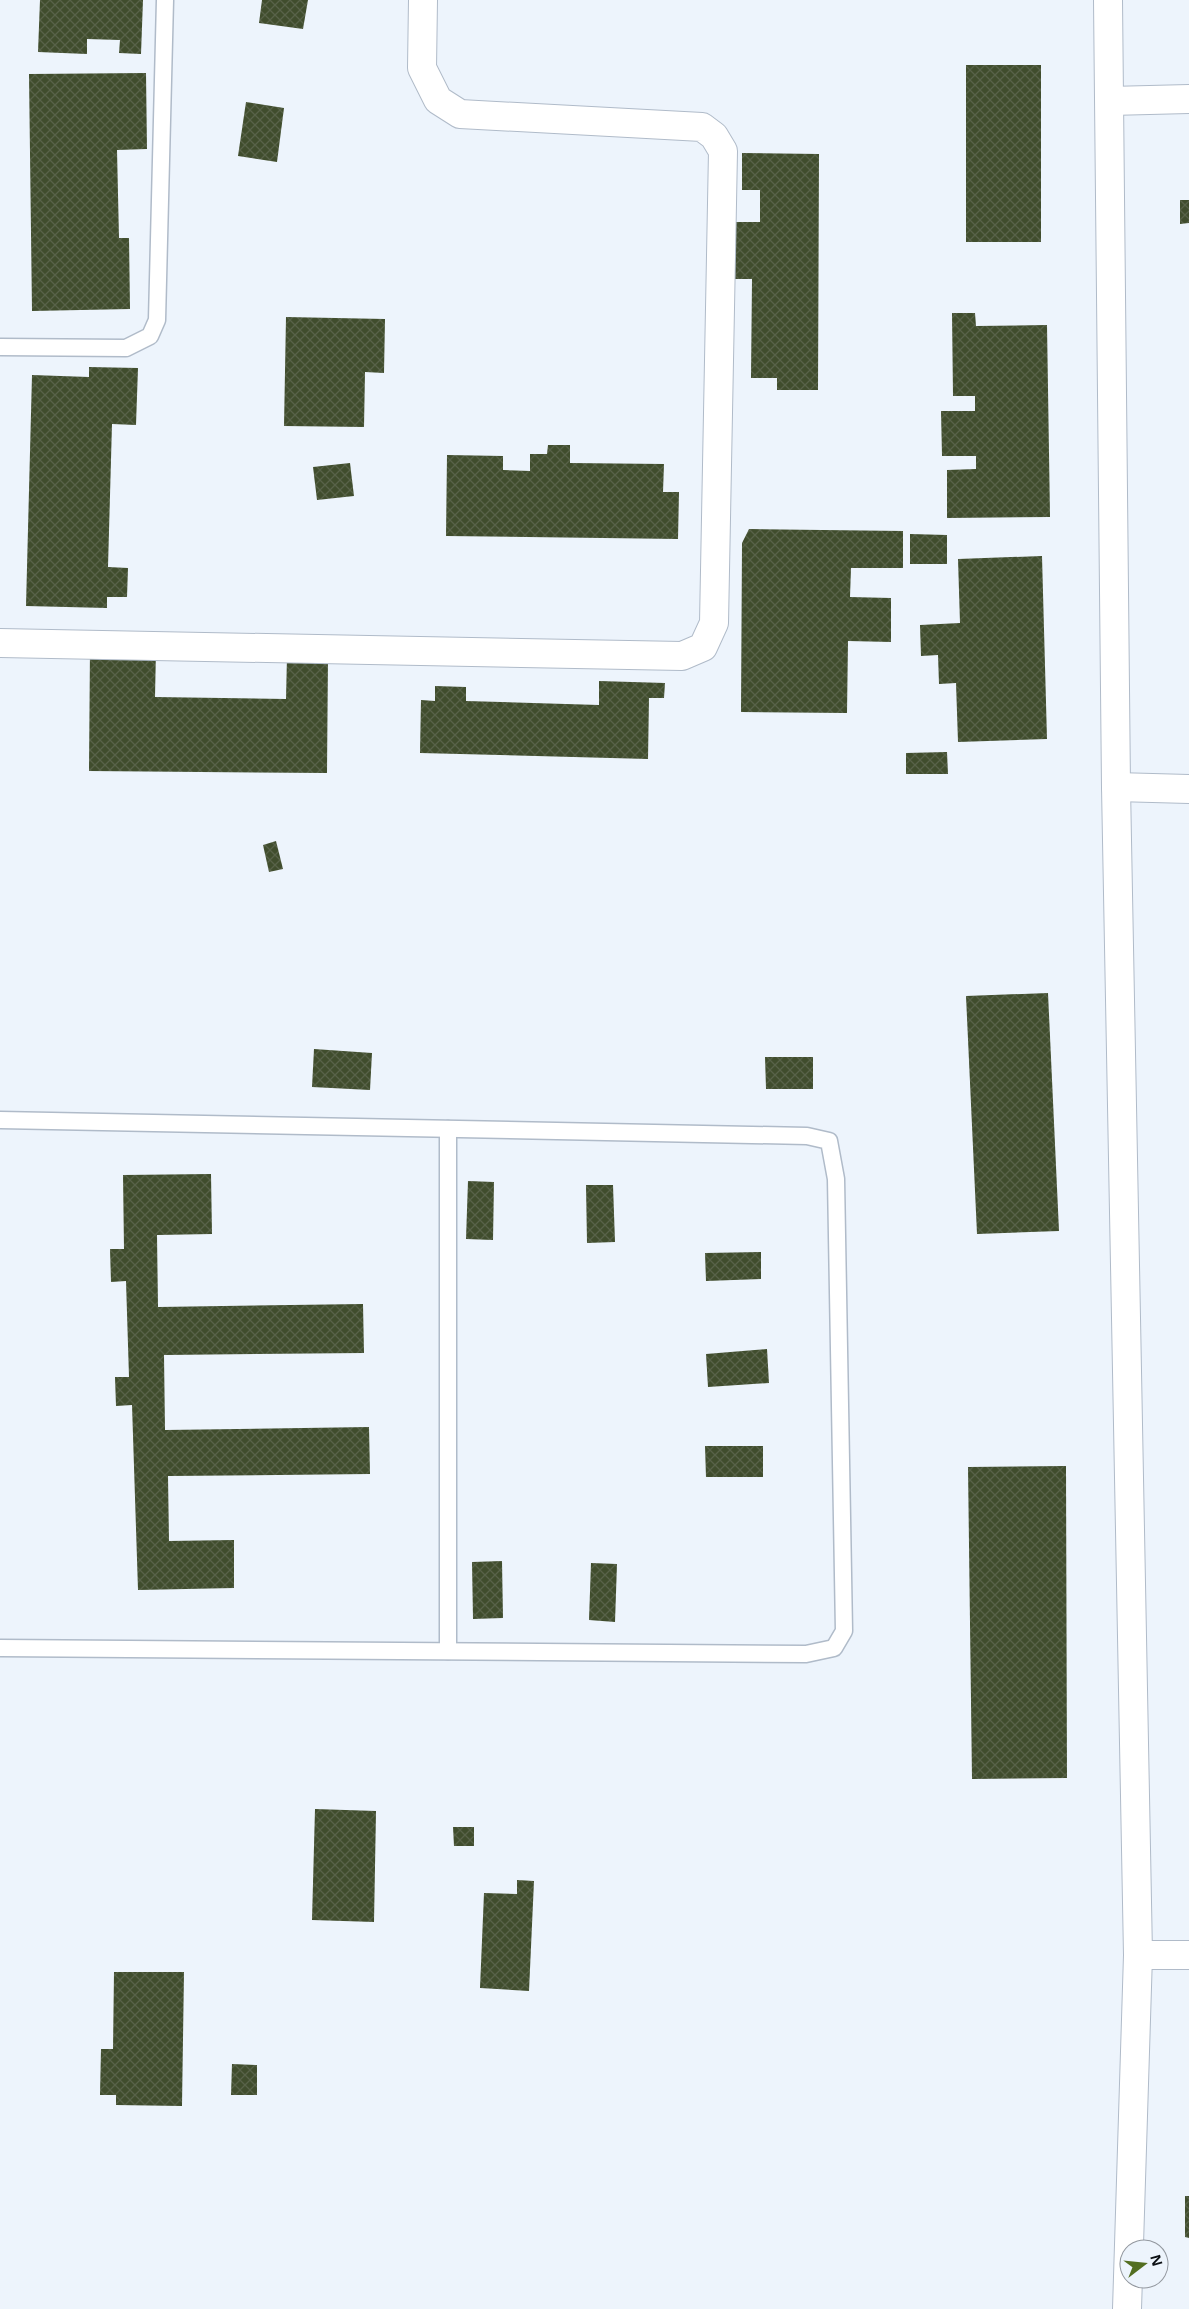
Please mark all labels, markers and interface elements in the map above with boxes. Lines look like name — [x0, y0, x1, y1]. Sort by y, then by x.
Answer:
north arrow — [1119, 2239, 1169, 2289]
text: N — [1146, 2252, 1168, 2268]

